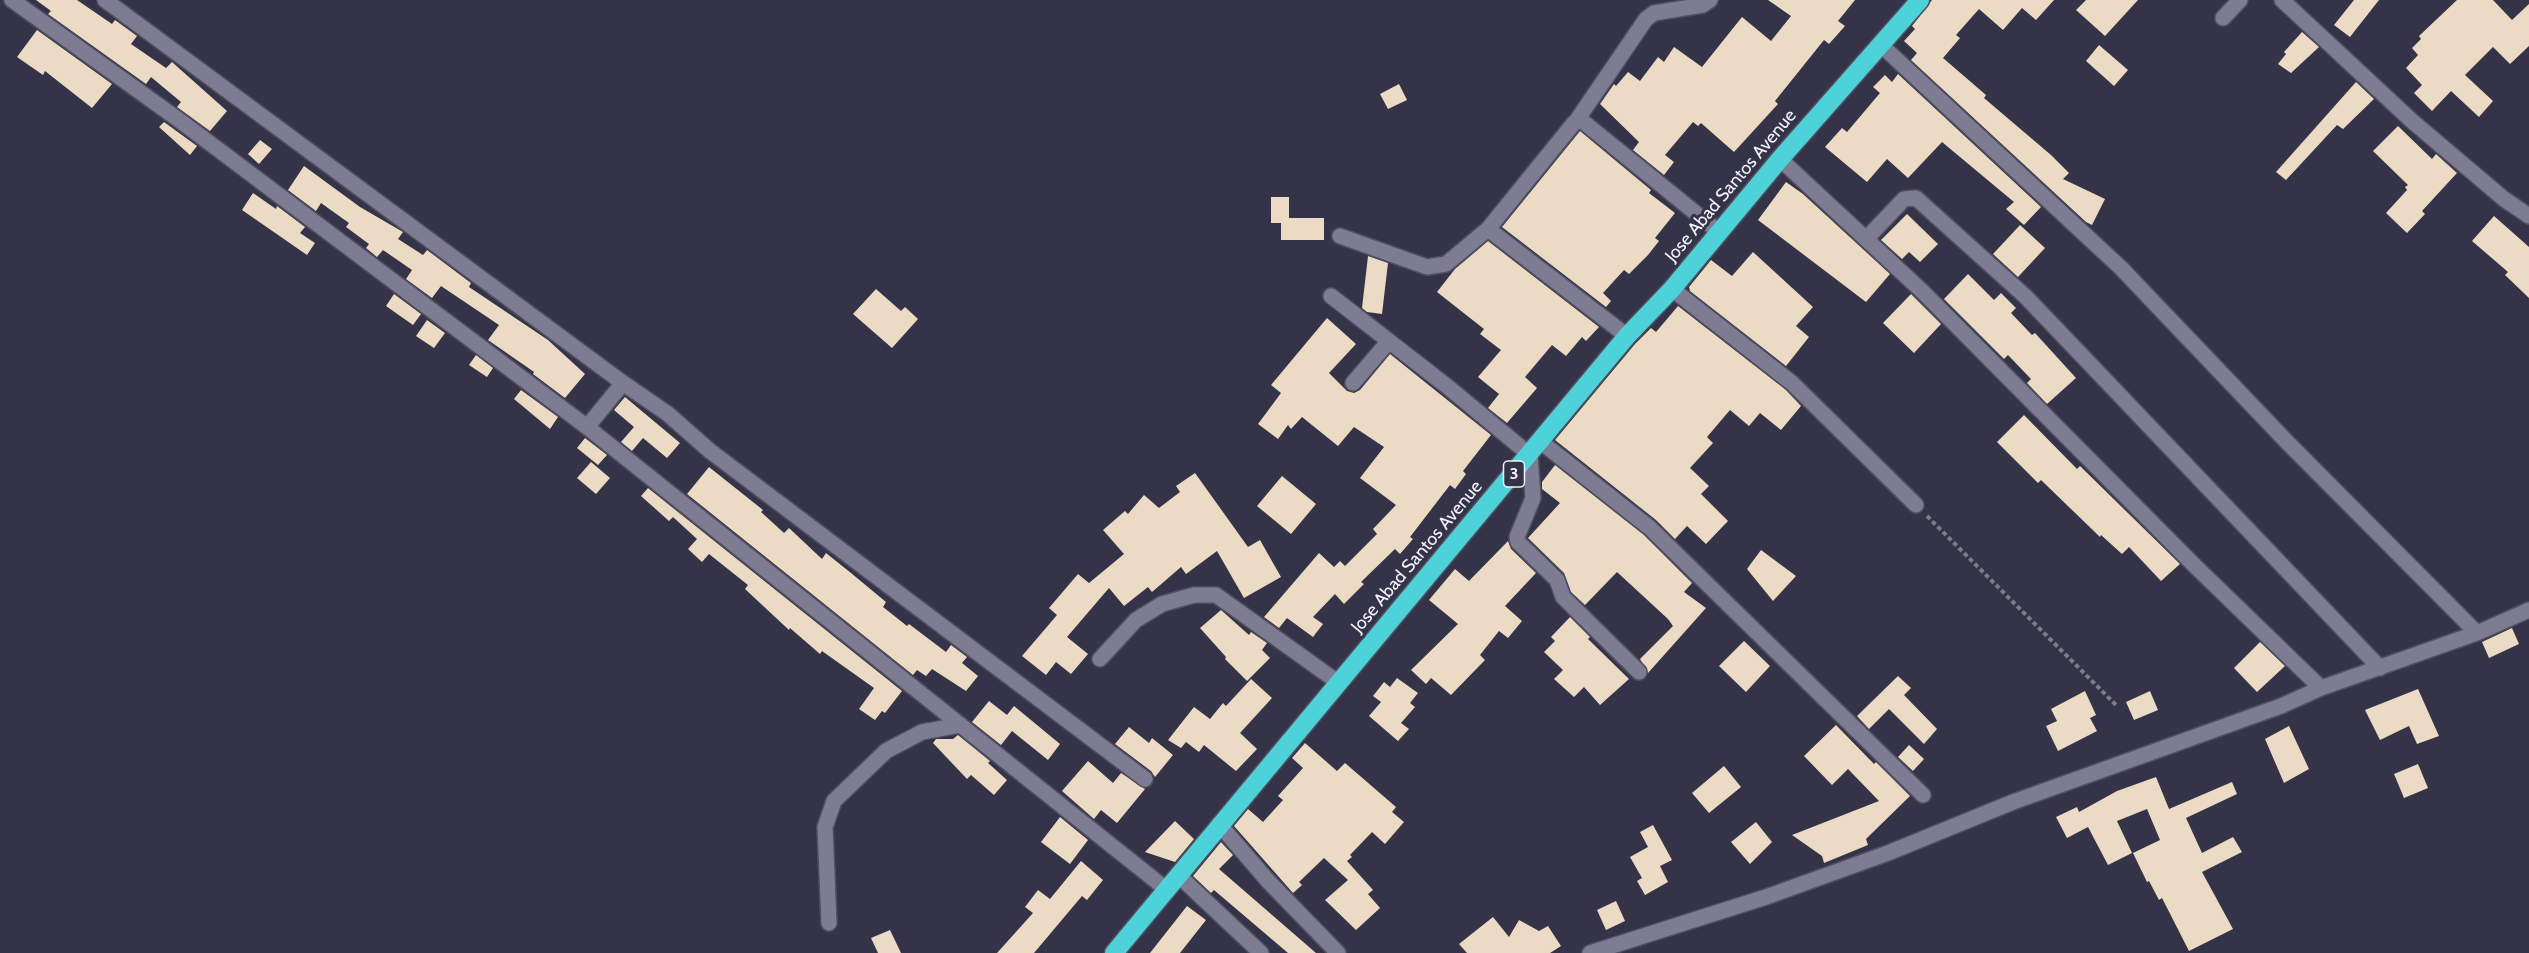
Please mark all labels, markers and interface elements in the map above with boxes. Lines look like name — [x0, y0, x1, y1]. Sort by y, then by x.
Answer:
street label: Jose Abad Santos Avenue — [1661, 105, 1801, 267]
road number: 3 — [1504, 461, 1524, 487]
street label: Jose Abad Santos Avenue — [1347, 476, 1487, 638]

